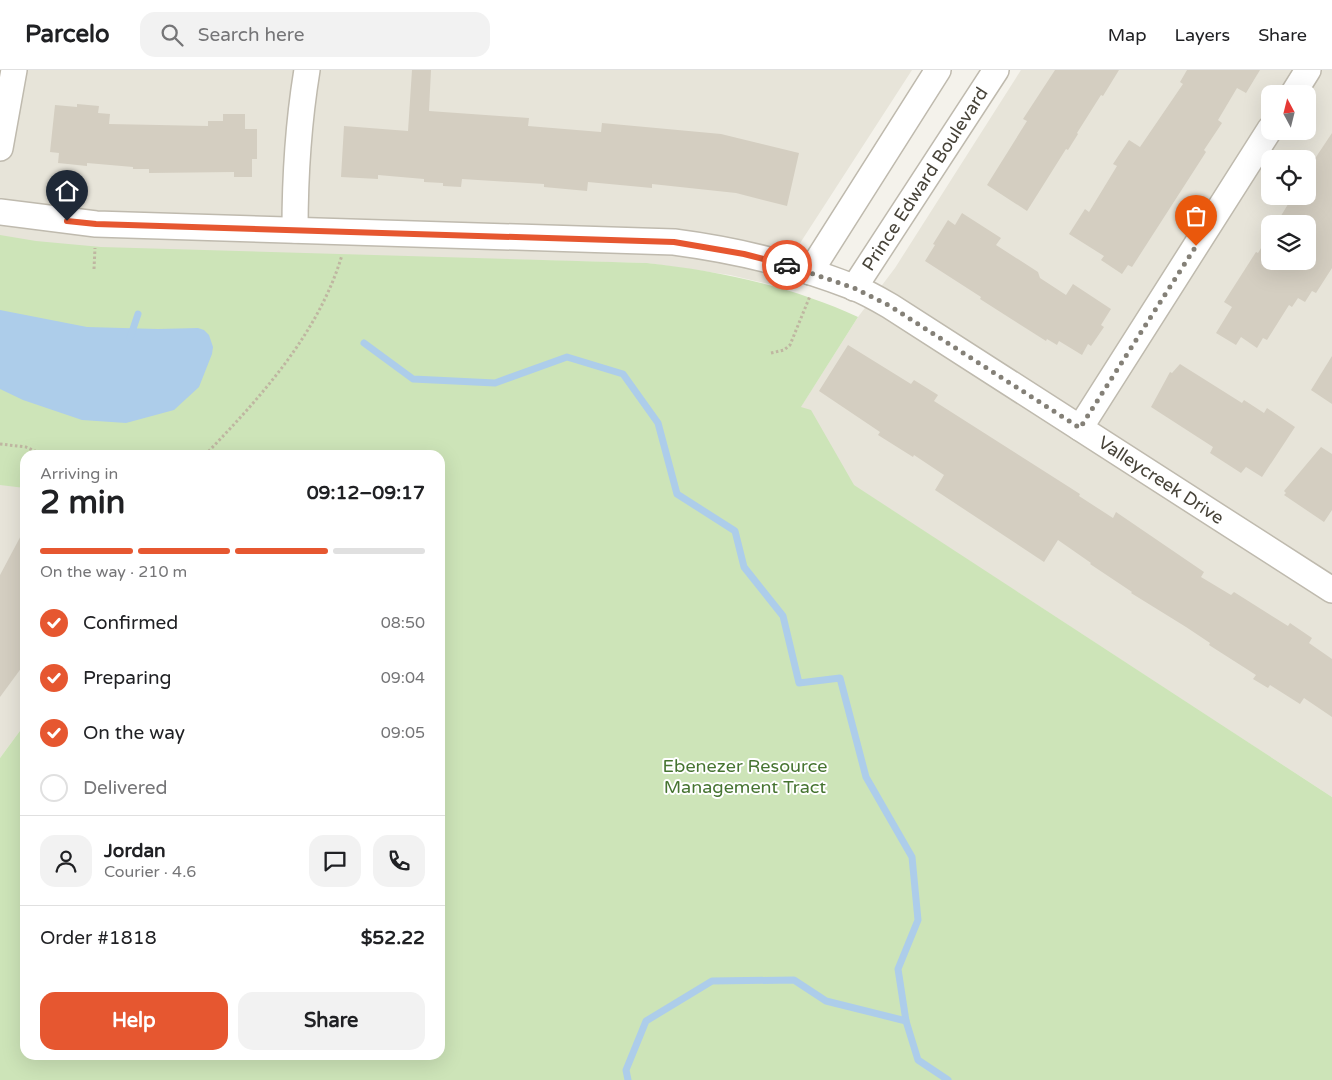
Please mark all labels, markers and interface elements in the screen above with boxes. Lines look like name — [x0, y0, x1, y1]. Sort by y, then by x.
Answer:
search box — [140, 12, 490, 57]
text: Parcelo — [25, 20, 110, 49]
icon: search — [158, 21, 186, 49]
text: Search here — [198, 24, 305, 46]
text: Map — [1108, 24, 1147, 46]
text: Layers — [1175, 24, 1230, 46]
text: Share — [1258, 24, 1307, 46]
street label: Prince Edward Boulevard — [857, 83, 993, 275]
north arrow — [1261, 85, 1316, 140]
map controls — [1261, 85, 1316, 270]
button: locate — [1261, 150, 1316, 205]
pin — [46, 170, 88, 221]
icon: home — [53, 177, 81, 205]
pin — [1175, 195, 1217, 246]
icon: bag — [1182, 202, 1210, 230]
button: layers — [1261, 215, 1316, 270]
courier — [762, 240, 812, 290]
icon: car — [773, 251, 801, 279]
street label: Valleycreek Drive — [1094, 431, 1228, 529]
text: Arriving in — [40, 464, 118, 484]
text: 09:12–09:17 — [307, 482, 425, 504]
text: 2 min — [40, 484, 125, 522]
text: On the way · 210 m — [40, 562, 187, 582]
icon: check — [40, 609, 68, 637]
text: Confirmed — [83, 612, 178, 634]
text: 08:50 — [381, 613, 425, 633]
icon: check — [40, 664, 68, 692]
text: Preparing — [83, 667, 172, 689]
text: 09:04 — [381, 668, 425, 688]
icon: check — [40, 719, 68, 747]
text: On the way — [83, 722, 185, 744]
text: 09:05 — [381, 723, 425, 743]
park label: Ebenezer Resource Management Tract — [663, 755, 827, 798]
text: Delivered — [83, 777, 168, 799]
button: person — [40, 835, 92, 887]
button: chat — [309, 835, 361, 887]
button: phone — [373, 835, 425, 887]
text: Jordan — [104, 840, 166, 862]
text: Courier · 4.6 — [104, 862, 196, 882]
text: Order #1818 — [40, 927, 157, 949]
text: $52.22 — [361, 927, 425, 949]
button: Help — [40, 992, 228, 1050]
button: Share — [238, 992, 425, 1050]

